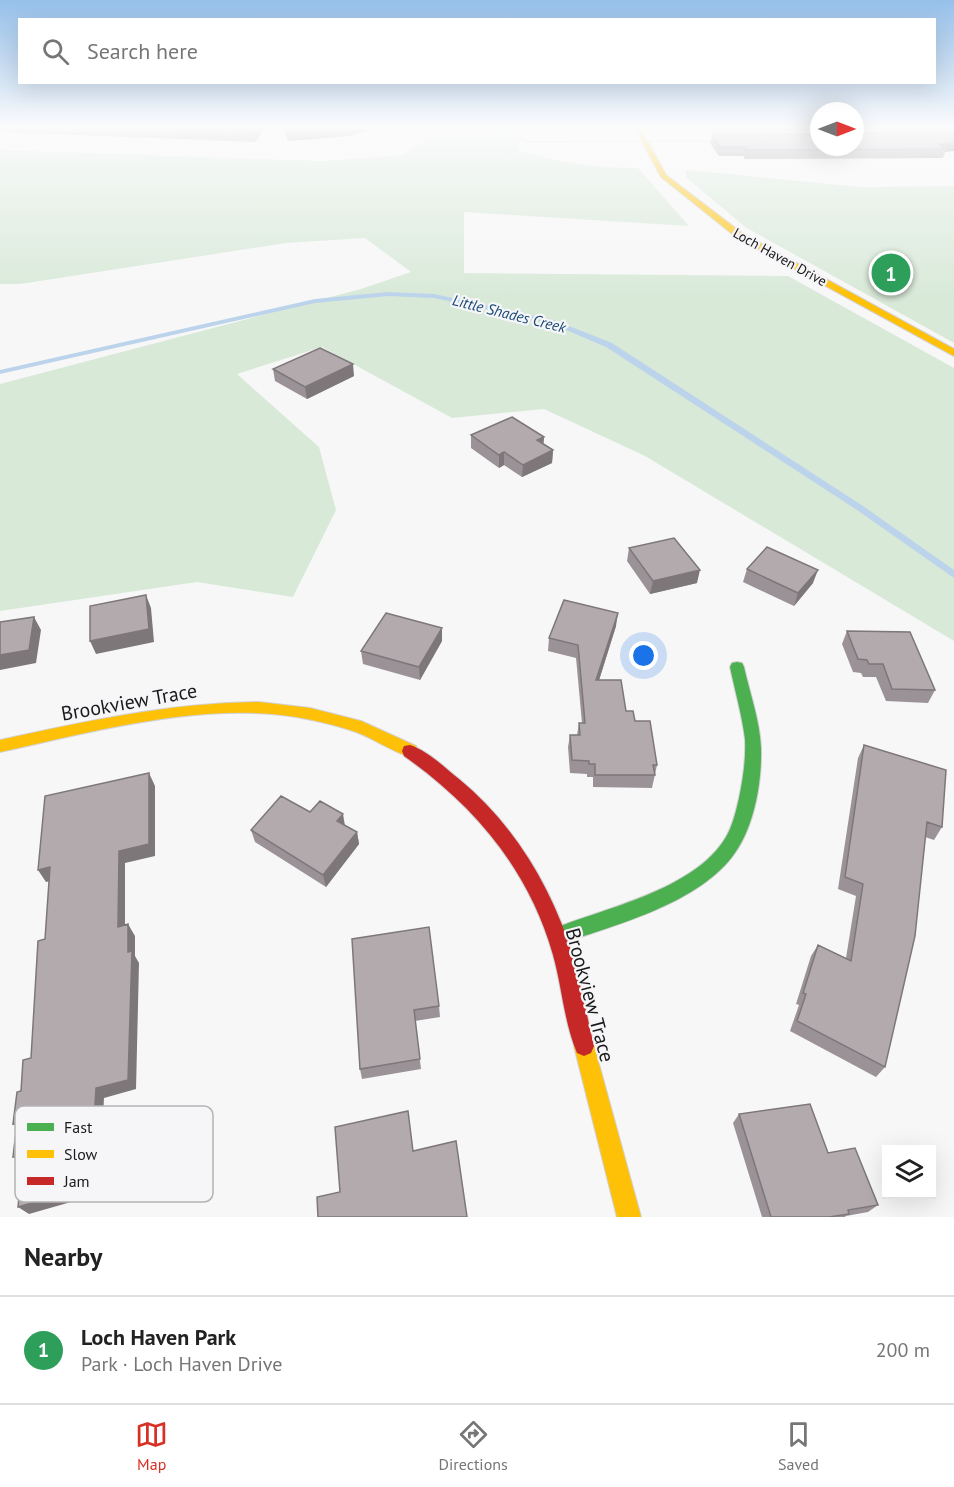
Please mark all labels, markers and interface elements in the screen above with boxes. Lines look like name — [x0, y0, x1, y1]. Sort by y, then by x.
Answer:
search box — [18, 18, 936, 84]
icon: search — [39, 35, 72, 68]
text: Search here — [87, 37, 198, 65]
north arrow — [810, 102, 864, 156]
street label: Loch Haven Drive — [730, 224, 830, 290]
pin: 1 — [872, 250, 910, 296]
water label: Little Shades Creek — [450, 290, 569, 337]
your location — [629, 641, 658, 670]
street label: Brookview Trace — [59, 677, 199, 727]
street label: Brookview Trace — [560, 925, 620, 1065]
legend — [15, 1106, 213, 1202]
text: Fast — [64, 1117, 93, 1137]
text: Slow — [64, 1144, 98, 1164]
map controls — [882, 1145, 936, 1199]
button: layers — [882, 1145, 936, 1199]
text: Jam — [63, 1171, 90, 1191]
text: Nearby — [24, 1240, 102, 1273]
text: Loch Haven Park — [81, 1323, 236, 1351]
text: 1 — [38, 1337, 49, 1363]
text: 200 m — [876, 1337, 930, 1363]
text: Park · Loch Haven Drive — [81, 1351, 282, 1377]
tab: Map — [135, 1418, 168, 1474]
tab: Directions — [439, 1418, 508, 1474]
tab: Saved — [778, 1418, 819, 1474]

